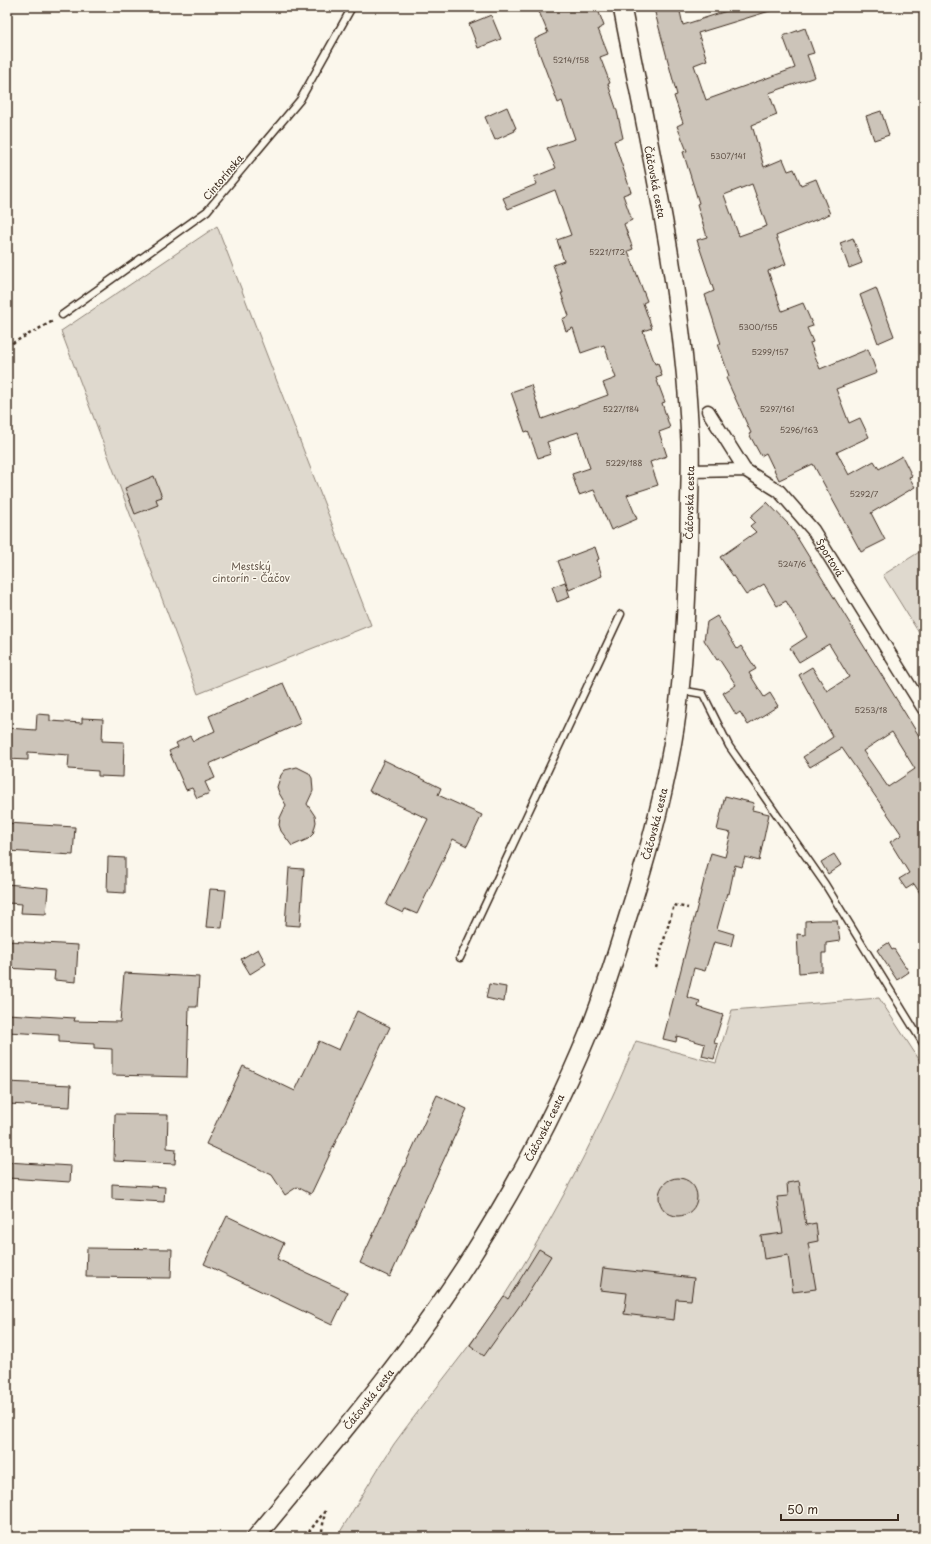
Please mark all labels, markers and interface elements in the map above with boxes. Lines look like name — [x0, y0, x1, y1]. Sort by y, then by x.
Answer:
house number: 5214/158 — [553, 54, 589, 66]
street label: Čáčovská cesta — [641, 144, 670, 220]
street label: Cintorínska — [199, 150, 247, 203]
house number: 5307/141 — [710, 150, 746, 162]
house number: 5221/172 — [589, 246, 625, 258]
house number: 5300/155 — [738, 321, 778, 333]
house number: 5299/157 — [752, 346, 789, 358]
house number: 5227/184 — [603, 403, 639, 415]
house number: 5297/161 — [760, 403, 794, 415]
house number: 5296/163 — [780, 424, 818, 436]
house number: 5229/188 — [605, 457, 643, 469]
street label: Čáčovská cesta — [681, 465, 697, 540]
house number: 5292/7 — [850, 488, 879, 500]
street label: Športová — [813, 535, 848, 580]
park label: Mestský cintorín - Čáčov — [212, 558, 290, 585]
house number: 5247/6 — [778, 558, 807, 570]
house number: 5253/18 — [855, 704, 887, 716]
street label: Čáčovská cesta — [638, 786, 671, 862]
street label: Čáčovská cesta — [521, 1091, 568, 1164]
street label: Čáčovská cesta — [339, 1365, 397, 1433]
scale bar — [781, 1496, 898, 1522]
text: 50 m — [787, 1500, 818, 1518]

